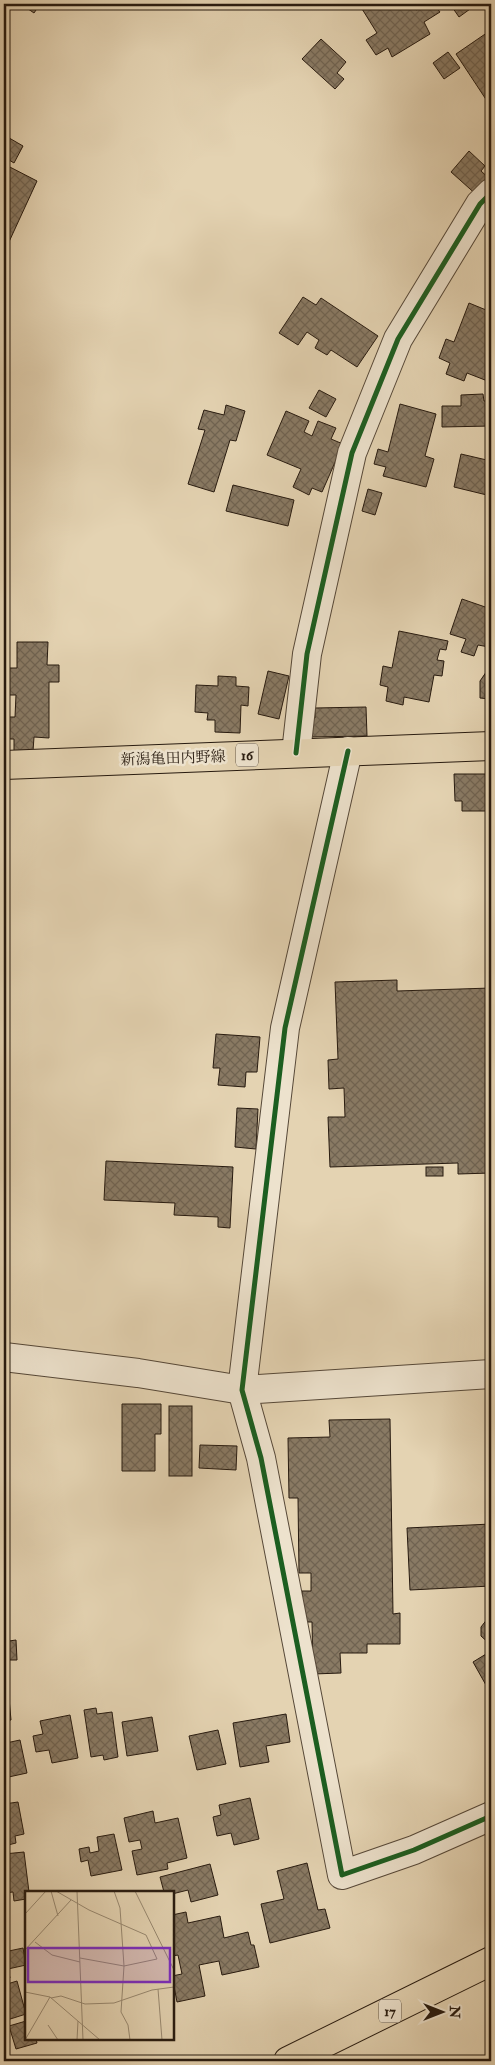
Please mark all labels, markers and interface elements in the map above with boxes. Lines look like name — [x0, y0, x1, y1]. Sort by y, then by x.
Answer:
road number: 16 — [236, 744, 258, 766]
street label: 新潟亀田内野線 — [120, 747, 226, 770]
inset map — [25, 1891, 174, 2040]
north arrow — [418, 1988, 468, 2038]
road number: 17 — [379, 2000, 401, 2022]
text: N — [446, 2005, 463, 2019]

